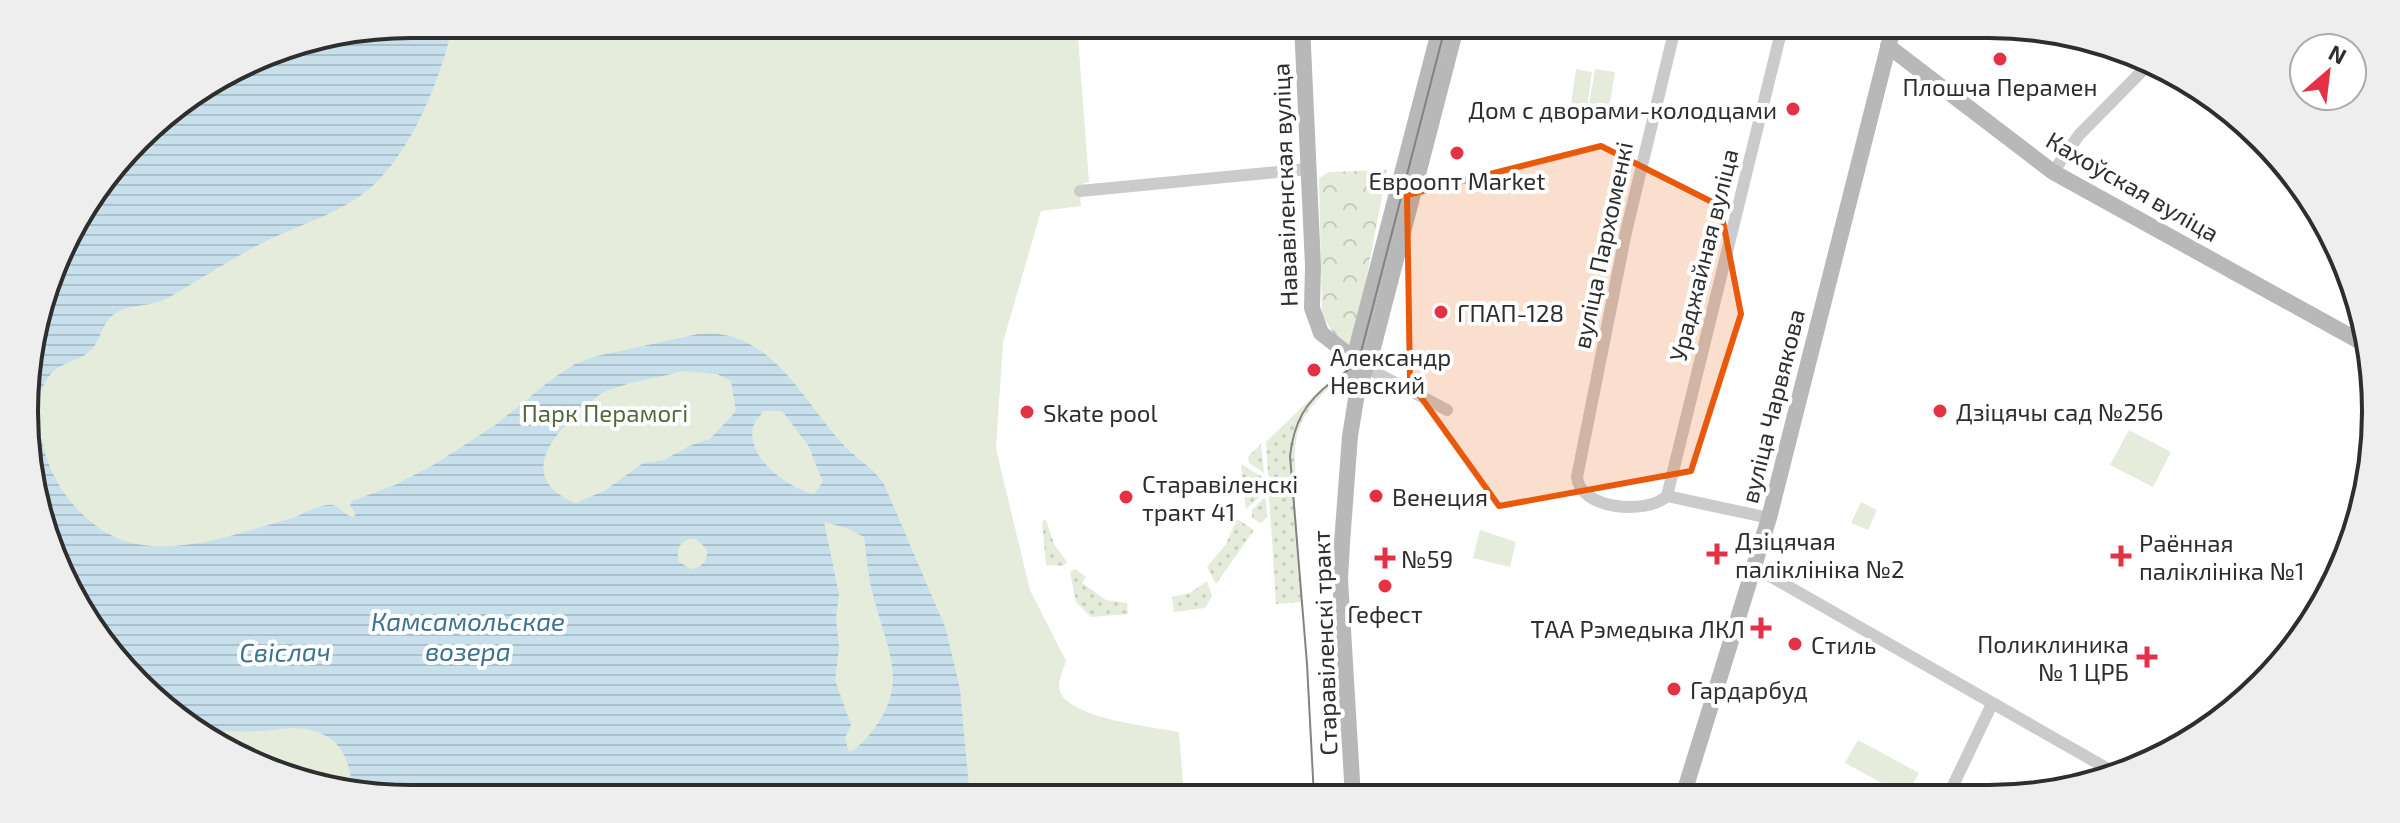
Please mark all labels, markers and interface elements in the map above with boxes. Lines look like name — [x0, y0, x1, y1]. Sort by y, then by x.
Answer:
north arrow — [2288, 32, 2368, 112]
text: N — [2325, 38, 2351, 69]
marker: Плошча Перамен — [1991, 50, 2009, 68]
street label: Нававіленская вуліца — [1265, 63, 1304, 307]
place label: Плошча Перамен — [1902, 72, 2098, 101]
place label: Дом с дворами-колодцами — [1468, 95, 1777, 124]
marker: Дом с дворами-колодцами — [1784, 100, 1802, 118]
street label: Кахоўская вуліца — [2041, 125, 2225, 248]
street label: вуліца Пархоменкі — [1566, 139, 1639, 351]
marker: Евроопт Market — [1448, 144, 1466, 162]
street label: Ураджайная вуліца — [1663, 146, 1744, 365]
place label: Евроопт Market — [1369, 166, 1545, 195]
place label: ГПАП-128 — [1457, 298, 1564, 327]
marker: ГПАП-128 — [1432, 303, 1450, 321]
street label: вуліца Чарвякова — [1734, 306, 1811, 506]
place label: Александр Невский — [1330, 342, 1451, 399]
marker: Александр Невский — [1305, 361, 1323, 379]
place label: Дзіцячы сад №256 — [1956, 397, 2163, 426]
park label: Парк Перамогі — [522, 398, 688, 427]
place label: Skate pool — [1043, 398, 1158, 427]
marker: Дзіцячы сад №256 — [1931, 402, 1949, 420]
marker: Skate pool — [1018, 403, 1036, 421]
place label: Старавіленскі тракт 41 — [1142, 469, 1298, 526]
place label: Венеция — [1392, 482, 1488, 511]
marker: Венеция — [1367, 487, 1385, 505]
marker: Старавіленскі тракт 41 — [1117, 488, 1135, 506]
place label: Дзіцячая паліклініка №2 — [1735, 526, 1905, 583]
place label: Раённая паліклініка №1 — [2139, 528, 2305, 585]
street label: Старавіленскі тракт — [1306, 530, 1342, 756]
marker: Дзіцячая паліклініка №2 — [1706, 543, 1728, 565]
place label: №59 — [1401, 544, 1453, 573]
marker: Раённая паліклініка №1 — [2110, 545, 2132, 567]
marker: №59 — [1376, 549, 1394, 567]
marker: Гефест — [1376, 577, 1394, 595]
place label: Гефест — [1347, 599, 1423, 628]
water label: Камсамольскае возера — [371, 605, 565, 666]
place label: ТАА Рэмедыка ЛКЛ — [1530, 614, 1745, 643]
marker: ТАА Рэмедыка ЛКЛ — [1752, 619, 1770, 637]
place label: Поликлиника № 1 ЦРБ — [1977, 629, 2129, 686]
place label: Стиль — [1811, 630, 1876, 659]
water label: Свіслач — [239, 635, 331, 667]
marker: Стиль — [1786, 635, 1804, 653]
marker: Поликлиника № 1 ЦРБ — [2136, 646, 2158, 668]
place label: Гардарбуд — [1690, 675, 1808, 705]
marker: Гардарбуд — [1665, 680, 1683, 698]

